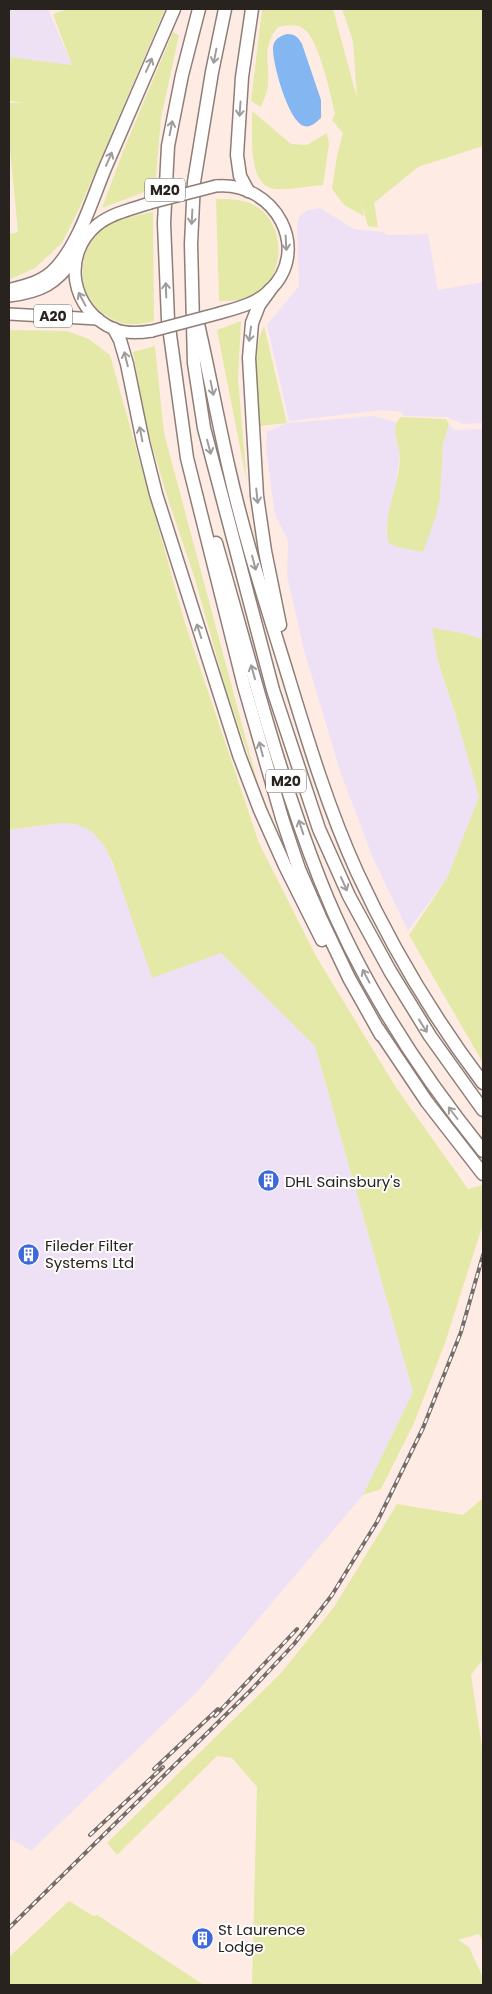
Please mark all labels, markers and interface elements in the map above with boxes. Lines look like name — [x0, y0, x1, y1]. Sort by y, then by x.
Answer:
one-way arrow — [210, 48, 219, 64]
one-way arrow — [145, 58, 155, 73]
one-way arrow — [235, 101, 244, 117]
one-way arrow — [167, 121, 177, 137]
one-way arrow — [105, 152, 115, 167]
road number: M20 — [145, 178, 185, 202]
one-way arrow — [188, 209, 197, 225]
one-way arrow — [282, 234, 291, 250]
one-way arrow — [162, 283, 171, 299]
one-way arrow — [77, 292, 87, 307]
road number: A20 — [34, 304, 72, 328]
one-way arrow — [245, 326, 255, 342]
one-way arrow — [121, 352, 130, 368]
one-way arrow — [208, 380, 217, 396]
one-way arrow — [136, 426, 145, 442]
one-way arrow — [205, 439, 215, 455]
one-way arrow — [252, 488, 262, 504]
one-way arrow — [249, 555, 259, 571]
one-way arrow — [194, 624, 203, 639]
one-way arrow — [248, 664, 258, 680]
one-way arrow — [256, 741, 265, 757]
road number: M20 — [266, 769, 306, 792]
one-way arrow — [296, 820, 305, 836]
one-way arrow — [339, 876, 349, 891]
one-way arrow — [361, 969, 370, 984]
one-way arrow — [419, 1018, 429, 1032]
one-way arrow — [448, 1106, 458, 1120]
building icon: DHL Sainsbury's — [257, 1169, 281, 1193]
place label: DHL Sainsbury's — [285, 1171, 401, 1192]
place label: Fileder Filter Systems Ltd — [45, 1235, 134, 1273]
building icon: Fileder Filter Systems Ltd — [17, 1242, 41, 1266]
place label: St Laurence Lodge — [218, 1919, 305, 1957]
building icon: St Laurence Lodge — [190, 1926, 214, 1950]

